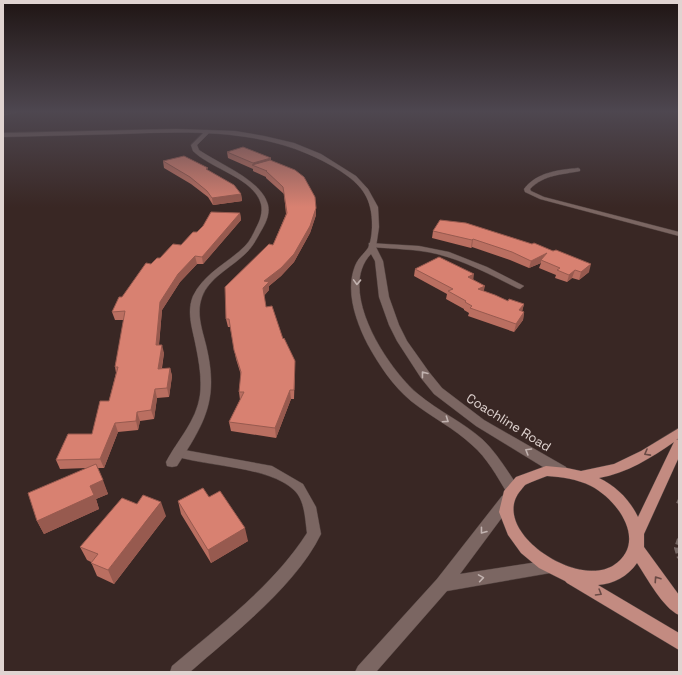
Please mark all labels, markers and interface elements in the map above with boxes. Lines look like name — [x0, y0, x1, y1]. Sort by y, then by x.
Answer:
one-way arrow — [352, 279, 361, 285]
one-way arrow — [422, 371, 429, 378]
street label: Coachline Road — [463, 390, 554, 455]
one-way arrow — [442, 415, 449, 422]
one-way arrow — [524, 449, 532, 456]
one-way arrow — [643, 449, 651, 456]
one-way arrow — [481, 527, 488, 534]
one-way arrow — [478, 574, 484, 583]
one-way arrow — [655, 576, 662, 583]
one-way arrow — [595, 589, 602, 596]

